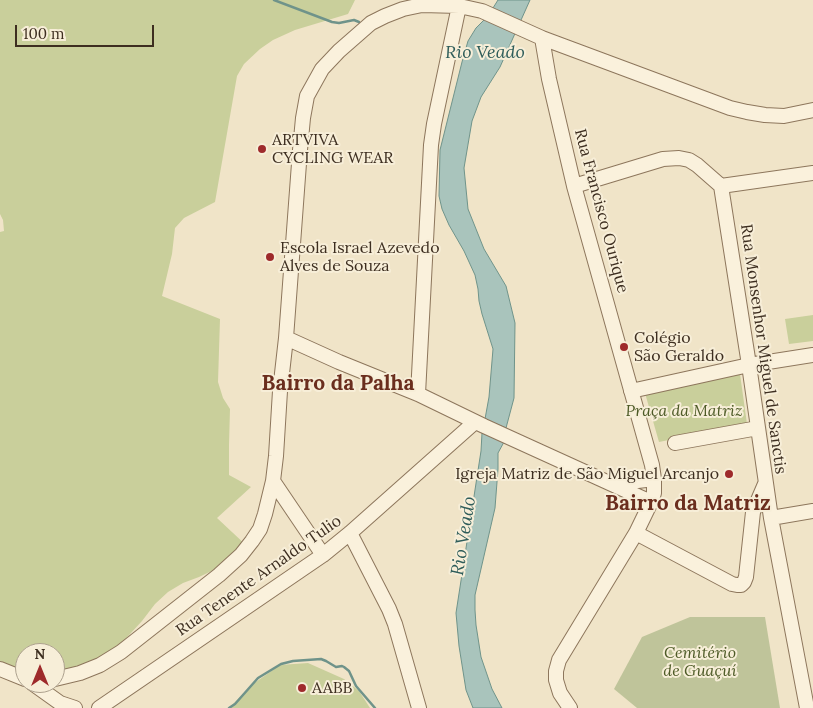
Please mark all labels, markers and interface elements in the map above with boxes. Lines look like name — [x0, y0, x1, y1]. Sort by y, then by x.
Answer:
scale bar — [18, 15, 156, 47]
text: 100 m — [23, 24, 64, 43]
water label: Rio Veado — [445, 42, 525, 64]
street label: Rua Francisco Ourique — [570, 127, 632, 295]
place label: ARTVIVA CYCLING WEAR — [272, 130, 393, 168]
marker: ARTVIVA CYCLING WEAR — [256, 143, 268, 155]
street label: Rua Monsenhor Miguel de Sanctis — [736, 223, 790, 475]
place label: Escola Israel Azevedo Alves de Souza — [280, 238, 440, 276]
marker: Escola Israel Azevedo Alves de Souza — [264, 251, 276, 263]
place label: Colégio São Geraldo — [634, 328, 724, 366]
marker: Colégio São Geraldo — [618, 341, 630, 353]
district label: Bairro da Palha — [261, 371, 415, 397]
park label: Praça da Matriz — [626, 401, 742, 421]
place label: Igreja Matriz de São Miguel Arcanjo — [455, 464, 719, 484]
marker: Igreja Matriz de São Miguel Arcanjo — [723, 468, 735, 480]
district label: Bairro da Matriz — [605, 491, 771, 517]
water label: Rio Veado — [447, 495, 481, 577]
street label: Rua Tenente Arnaldo Tulio — [173, 512, 345, 640]
north arrow — [15, 643, 65, 693]
park label: Cemitério de Guaçuí — [663, 643, 737, 681]
text: N — [35, 645, 45, 663]
place label: AABB — [312, 678, 353, 698]
marker: AABB — [296, 682, 308, 694]

